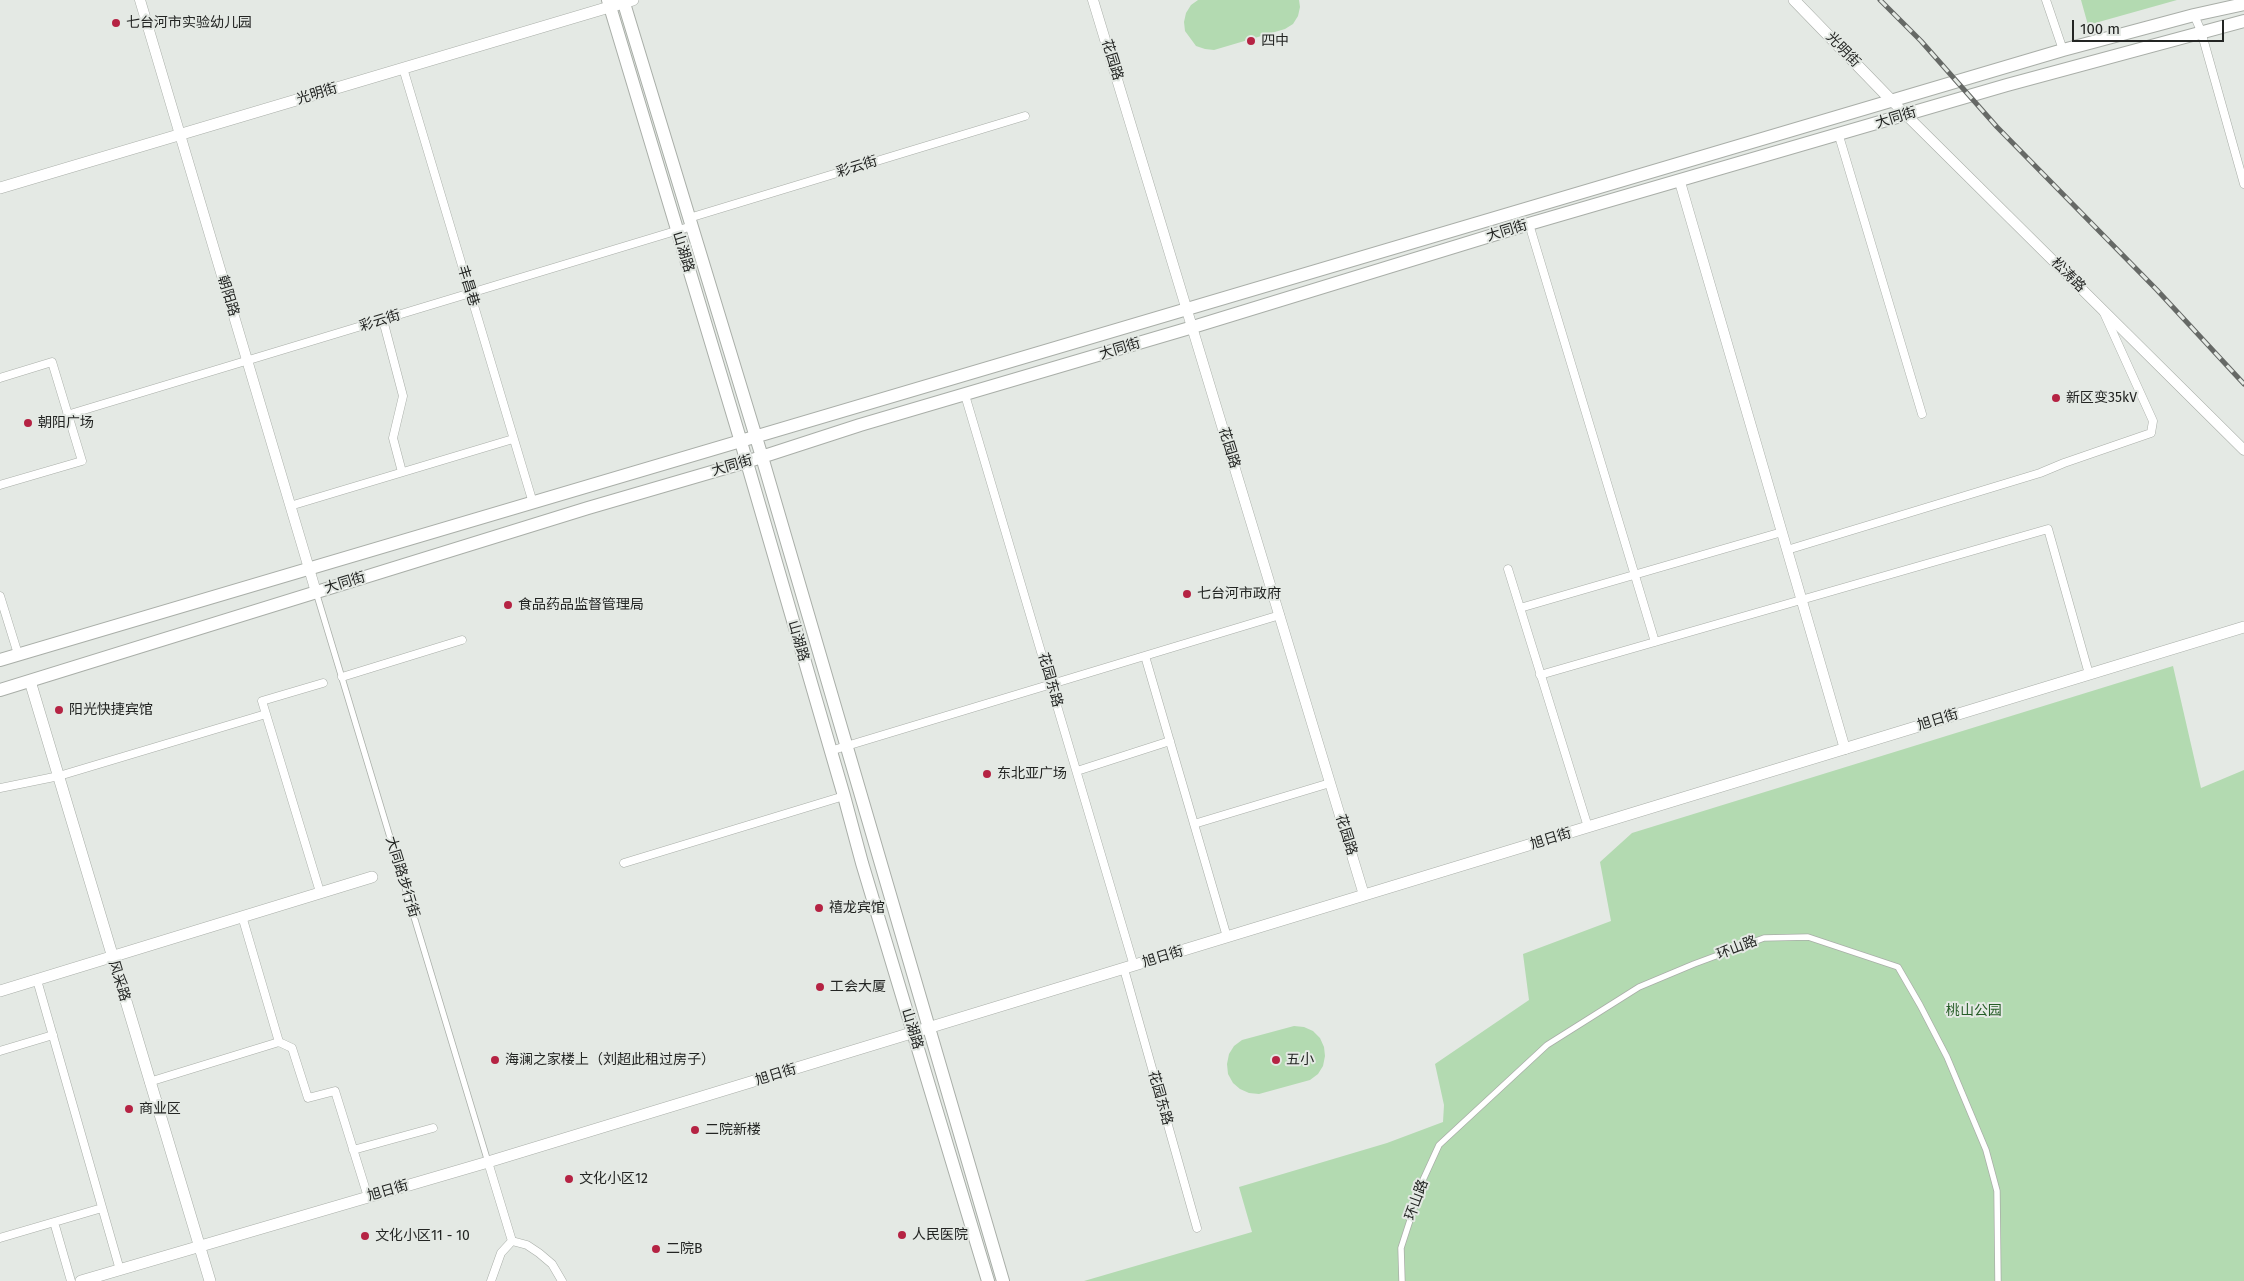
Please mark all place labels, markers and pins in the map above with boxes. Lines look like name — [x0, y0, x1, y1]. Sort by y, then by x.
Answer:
place label: 七台河市实验幼儿园 — [126, 15, 252, 31]
marker: 七台河市实验幼儿园 — [110, 17, 122, 29]
place label: 四中 — [1261, 33, 1289, 49]
marker: 四中 — [1245, 35, 1257, 47]
place label: 新区变35kV — [2066, 390, 2137, 406]
marker: 新区变35kV — [2050, 392, 2062, 404]
place label: 朝阳广场 — [38, 415, 94, 431]
marker: 朝阳广场 — [22, 417, 34, 429]
place label: 七台河市政府 — [1197, 586, 1281, 602]
marker: 七台河市政府 — [1181, 588, 1193, 600]
place label: 食品药品监督管理局 — [518, 597, 644, 613]
marker: 食品药品监督管理局 — [502, 599, 514, 611]
place label: 阳光快捷宾馆 — [69, 702, 153, 718]
marker: 阳光快捷宾馆 — [53, 704, 65, 716]
place label: 东北亚广场 — [997, 766, 1067, 782]
marker: 东北亚广场 — [981, 768, 993, 780]
place label: 禧龙宾馆 — [829, 900, 885, 916]
marker: 禧龙宾馆 — [813, 902, 825, 914]
place label: 工会大厦 — [830, 979, 886, 995]
marker: 工会大厦 — [814, 981, 826, 993]
place label: 海澜之家楼上（刘超此租过房子） — [505, 1052, 715, 1068]
place label: 五小 — [1286, 1052, 1314, 1068]
marker: 海澜之家楼上（刘超此租过房子） — [489, 1054, 501, 1066]
marker: 五小 — [1270, 1054, 1282, 1066]
place label: 商业区 — [139, 1101, 181, 1117]
marker: 商业区 — [123, 1103, 135, 1115]
place label: 二院新楼 — [705, 1122, 761, 1138]
marker: 二院新楼 — [689, 1124, 701, 1136]
place label: 文化小区12 — [579, 1171, 648, 1187]
marker: 文化小区12 — [563, 1173, 575, 1185]
place label: 人民医院 — [912, 1227, 968, 1243]
place label: 文化小区11 - 10 — [375, 1228, 470, 1244]
marker: 人民医院 — [896, 1229, 908, 1241]
marker: 文化小区11 - 10 — [359, 1230, 371, 1242]
place label: 二院B — [666, 1241, 703, 1257]
marker: 二院B — [650, 1243, 662, 1255]

